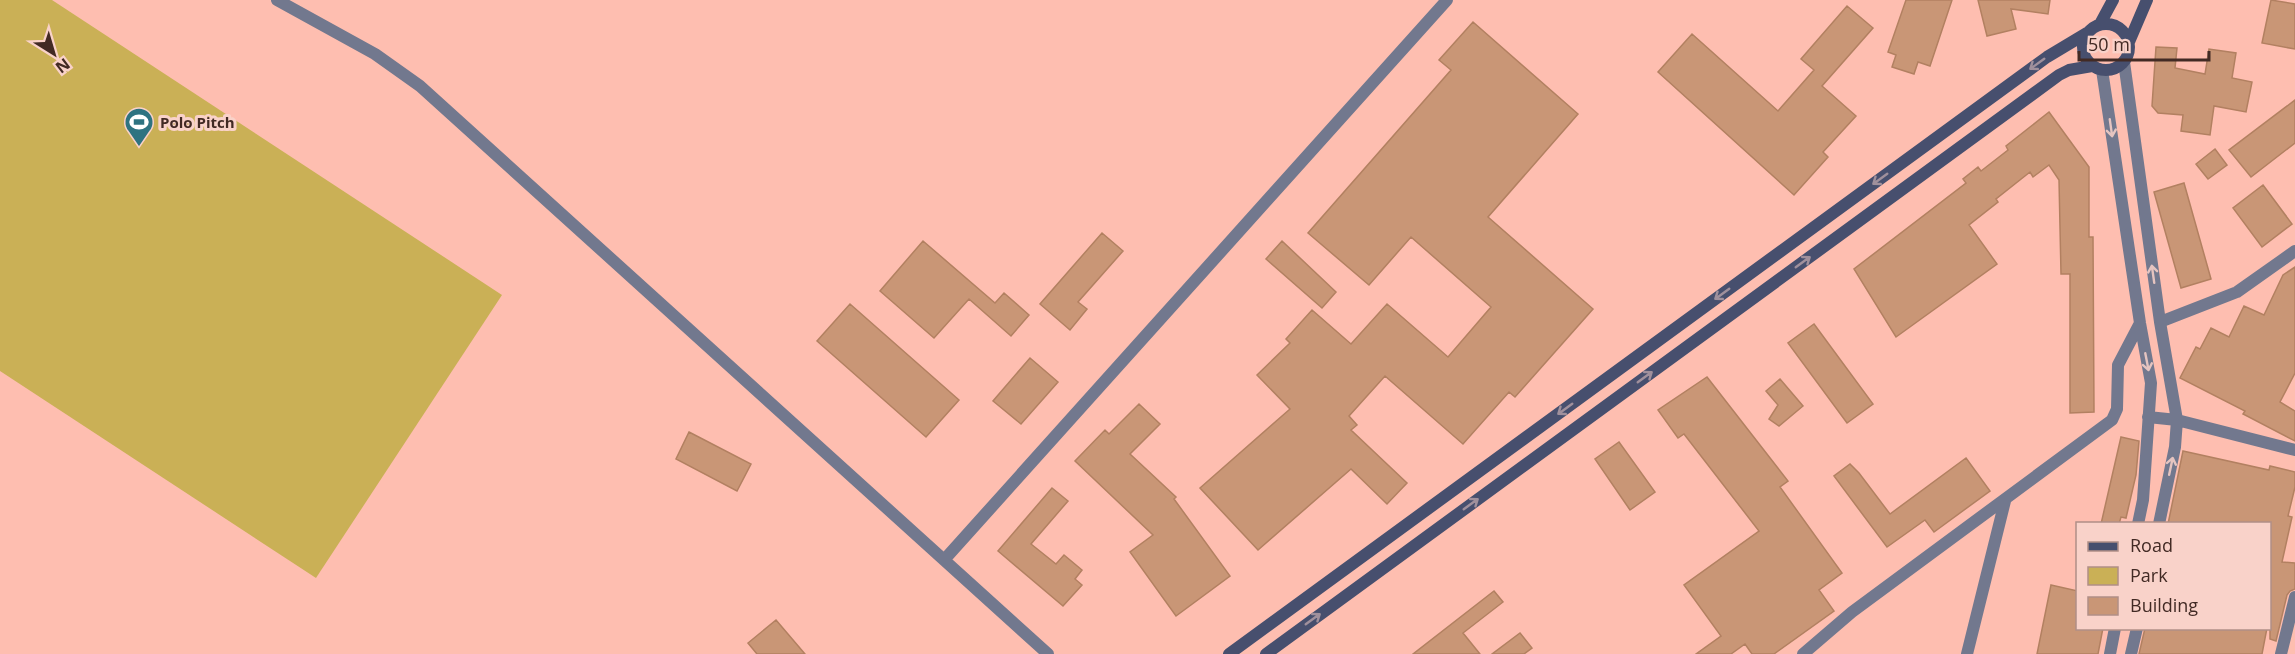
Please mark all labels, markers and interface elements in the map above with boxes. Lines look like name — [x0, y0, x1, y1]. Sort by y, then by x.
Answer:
north arrow — [24, 24, 84, 84]
scale bar — [2079, 24, 2210, 62]
text: 50 m — [2088, 32, 2130, 56]
text: N — [51, 53, 75, 79]
one-way arrow — [2030, 58, 2046, 70]
sports icon: Polo Pitch — [123, 106, 155, 148]
place label: Polo Pitch — [160, 112, 235, 132]
one-way arrow — [2105, 118, 2116, 137]
one-way arrow — [1872, 173, 1888, 185]
one-way arrow — [1794, 256, 1810, 268]
one-way arrow — [2148, 264, 2159, 284]
one-way arrow — [1715, 288, 1731, 300]
one-way arrow — [2142, 352, 2153, 372]
one-way arrow — [1637, 371, 1653, 383]
one-way arrow — [1557, 403, 1573, 415]
one-way arrow — [2165, 457, 2177, 476]
one-way arrow — [1462, 498, 1478, 511]
legend — [2076, 522, 2271, 630]
text: Road — [2130, 533, 2173, 557]
text: Park — [2130, 563, 2168, 587]
text: Building — [2130, 593, 2198, 617]
one-way arrow — [1305, 613, 1321, 626]

